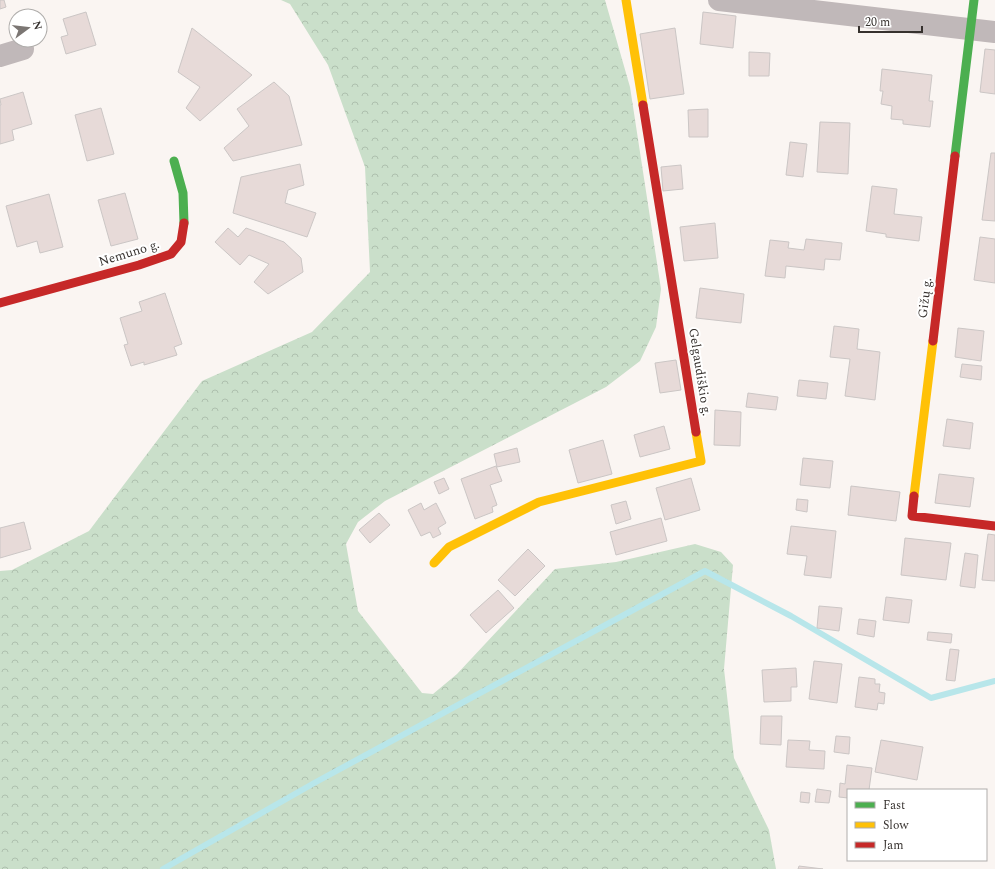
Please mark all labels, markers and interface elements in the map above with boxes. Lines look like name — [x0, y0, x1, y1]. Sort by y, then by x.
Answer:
north arrow — [8, 8, 48, 48]
scale bar — [859, 8, 922, 34]
text: 20 m — [865, 13, 890, 32]
text: N — [28, 19, 47, 32]
street label: Nemuno g. — [96, 234, 162, 272]
street label: Gižų g. — [913, 277, 937, 319]
street label: Gelgaudiškio g. — [683, 327, 717, 417]
legend — [847, 789, 987, 861]
text: Fast — [883, 796, 905, 815]
text: Slow — [883, 816, 909, 835]
text: Jam — [883, 836, 904, 855]

